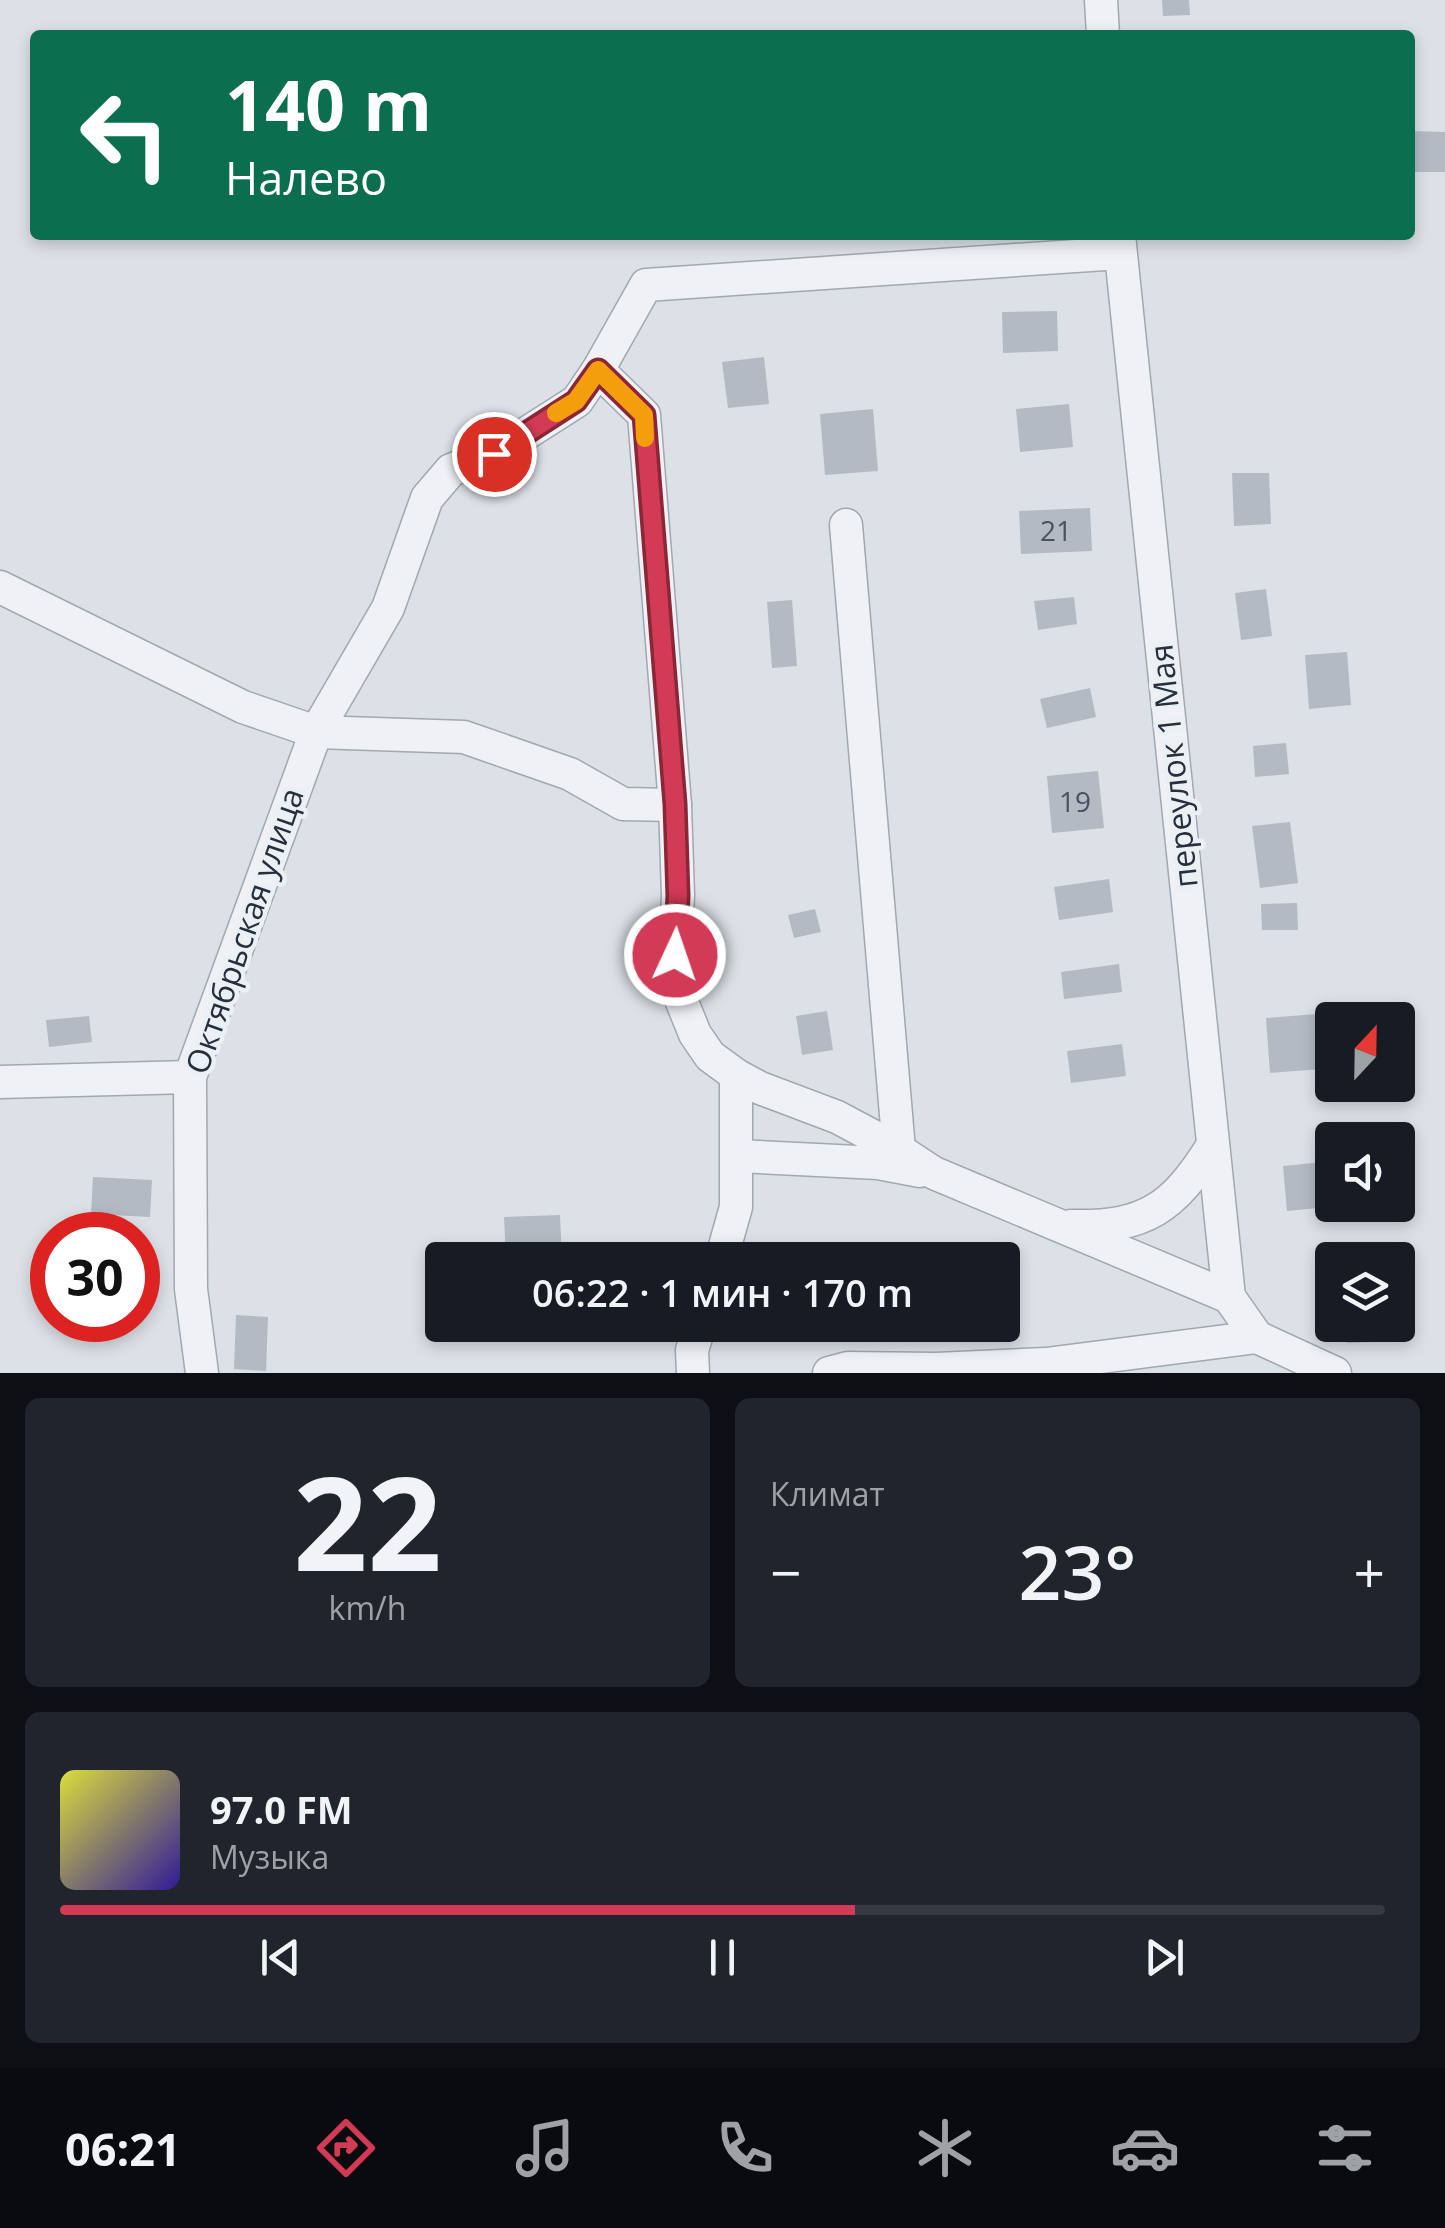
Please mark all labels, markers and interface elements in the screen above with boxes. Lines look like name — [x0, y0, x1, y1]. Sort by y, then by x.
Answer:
text: 140 m — [225, 56, 432, 152]
icon: left — [60, 70, 190, 200]
text: Налево — [225, 147, 387, 208]
pin — [452, 412, 537, 497]
icon: arrive — [467, 427, 522, 482]
house number: 21 — [1040, 511, 1072, 549]
street label: переулок 1 Мая — [1138, 642, 1207, 890]
street label: Октябрьская улица — [174, 782, 313, 1079]
house number: 19 — [1059, 782, 1091, 820]
position arrow — [623, 903, 727, 1007]
north arrow — [1315, 1002, 1415, 1102]
map controls — [1315, 1002, 1415, 1342]
button: sound — [1315, 1122, 1415, 1222]
speed limit sign: 30 — [30, 1212, 160, 1342]
button: layers — [1315, 1242, 1415, 1342]
text: 06:22 · 1 мин · 170 m — [532, 1266, 913, 1318]
text: 22 — [293, 1432, 442, 1609]
text: Климат — [770, 1472, 884, 1515]
text: 23° — [1019, 1520, 1136, 1622]
text: − — [770, 1534, 801, 1609]
text: + — [1354, 1534, 1385, 1609]
text: km/h — [329, 1586, 406, 1629]
text: 97.0 FM — [210, 1783, 353, 1835]
text: Музыка — [210, 1835, 329, 1878]
icon: previous — [253, 1930, 308, 1985]
icon: pause — [695, 1930, 750, 1985]
icon: next — [1137, 1930, 1192, 1985]
icon: directions — [311, 2113, 381, 2183]
icon: music — [510, 2113, 580, 2183]
icon: phone — [710, 2113, 780, 2183]
icon: climate — [910, 2113, 980, 2183]
icon: car — [1110, 2113, 1180, 2183]
icon: filters — [1310, 2113, 1380, 2183]
text: 06:21 — [65, 2118, 181, 2179]

